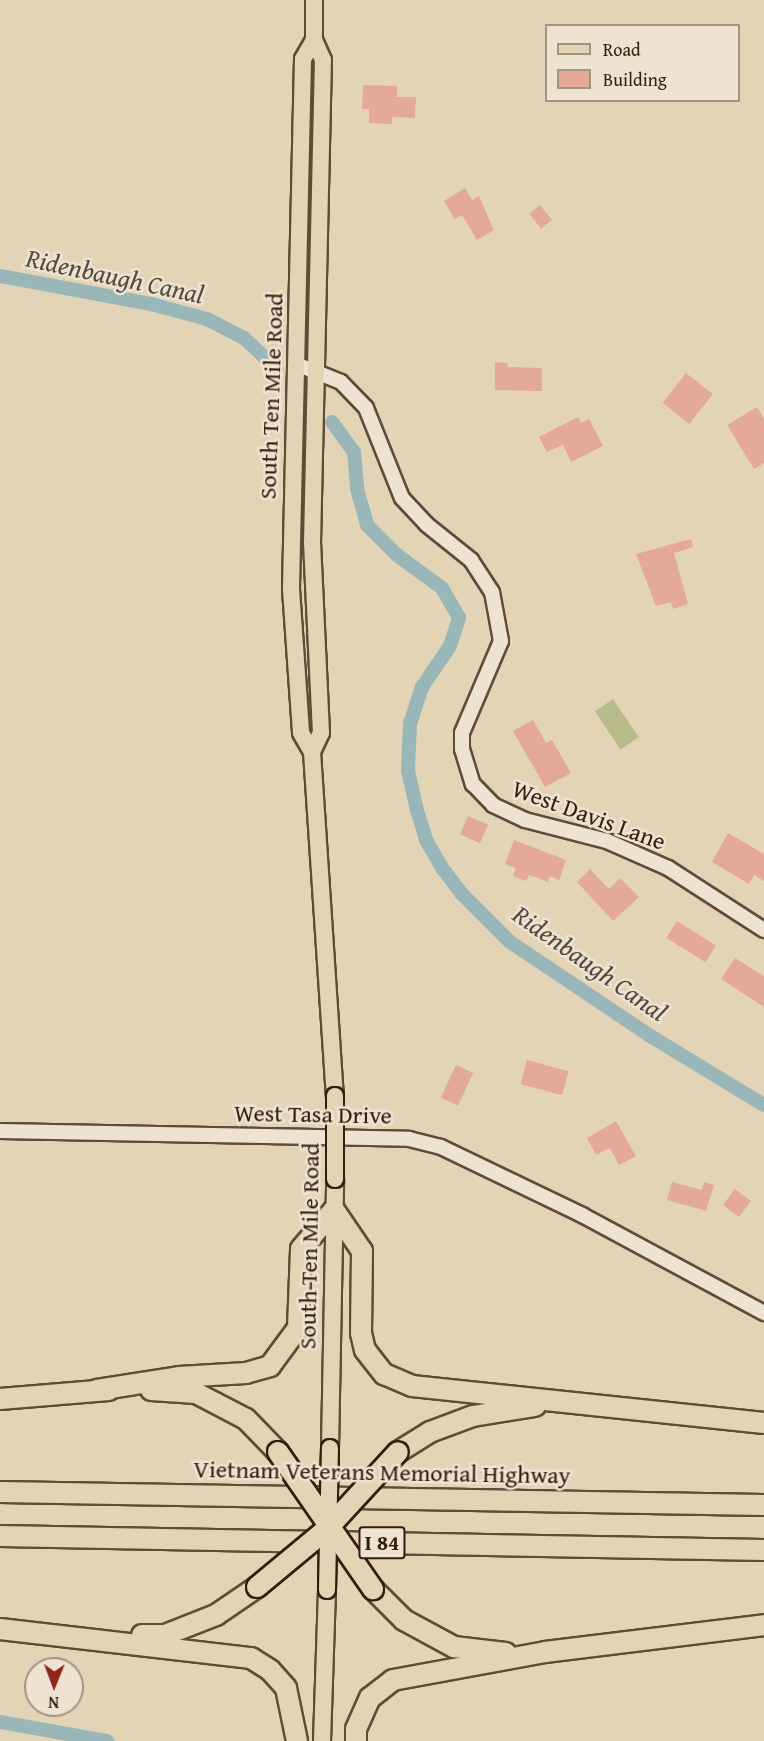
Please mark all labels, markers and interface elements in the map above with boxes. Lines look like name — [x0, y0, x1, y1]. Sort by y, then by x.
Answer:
legend — [545, 24, 740, 102]
text: Road — [603, 36, 641, 63]
text: Building — [603, 66, 667, 93]
water label: Ridenbaugh Canal — [23, 242, 207, 310]
street label: South Ten Mile Road — [253, 292, 289, 500]
street label: West Davis Lane — [508, 774, 670, 856]
water label: Ridenbaugh Canal — [507, 898, 673, 1028]
street label: West Tasa Drive — [234, 1098, 392, 1130]
street label: South Ten Mile Road — [293, 1142, 325, 1350]
street label: Vietnam Veterans Memorial Highway — [193, 1454, 571, 1490]
road number: I 84 — [358, 1524, 406, 1562]
north arrow — [24, 1657, 84, 1717]
text: N — [48, 1691, 59, 1715]

